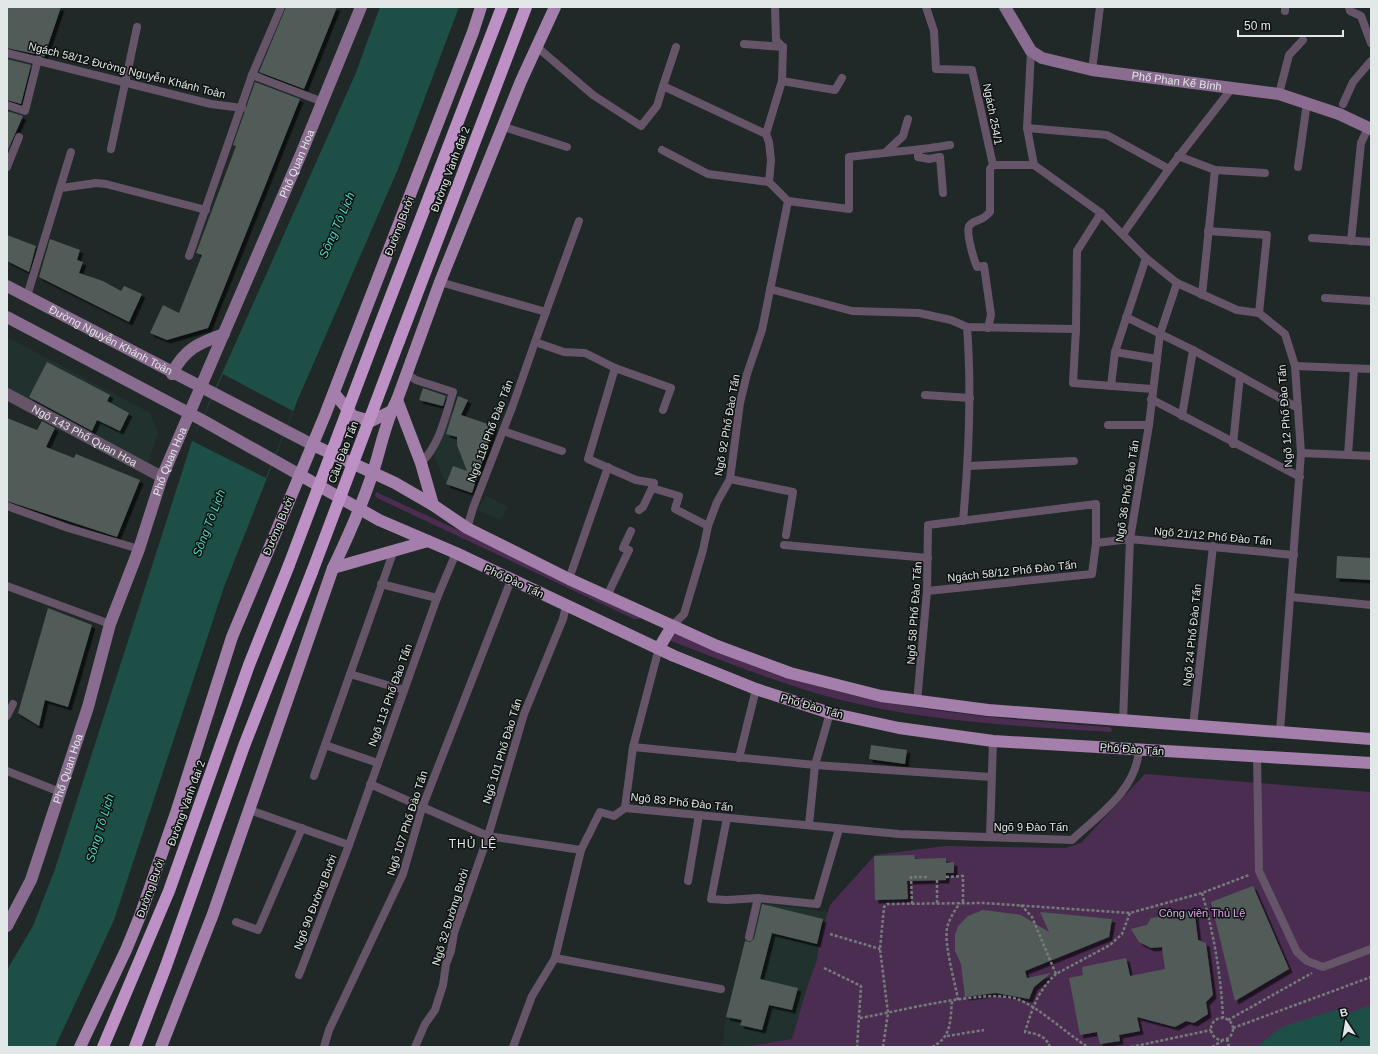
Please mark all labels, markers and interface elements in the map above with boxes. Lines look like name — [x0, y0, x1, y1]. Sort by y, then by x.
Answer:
scale bar — [1238, 12, 1343, 38]
text: 50 m — [1244, 19, 1271, 33]
street label: Ngách 58/12 Đường Nguyễn Khánh Toàn — [27, 40, 227, 100]
street label: Phố Phan Kế Bính — [1131, 69, 1222, 93]
street label: Ngách 254/1 — [981, 82, 1005, 146]
street label: Đường Vành đai 2 — [428, 125, 472, 213]
street label: Phố Quan Hoa — [277, 127, 317, 200]
water label: Sông Tô Lịch — [316, 190, 358, 260]
street label: Đường Bưởi — [382, 195, 416, 257]
street label: Đường Nguyễn Khánh Toàn — [47, 303, 175, 377]
street label: Ngõ 12 Phố Đào Tấn — [1275, 364, 1295, 468]
street label: Ngõ 92 Phố Đào Tấn — [712, 373, 742, 477]
street label: Ngõ 118 Phố Đào Tấn — [465, 378, 515, 484]
street label: Ngõ 143 Phố Quan Hoa — [30, 403, 140, 469]
street label: Cầu Đào Tấn — [326, 419, 360, 485]
street label: Phố Quan Hoa — [150, 425, 189, 497]
street label: Ngõ 36 Phố Đào Tấn — [1113, 439, 1141, 543]
water label: Sông Tô Lịch — [190, 487, 228, 559]
street label: Đường Bưởi — [260, 495, 296, 557]
street label: Ngõ 21/12 Phố Đào Tấn — [1153, 525, 1273, 547]
street label: Ngách 58/12 Phố Đào Tấn — [947, 558, 1077, 584]
street label: Ngõ 58 Phố Đào Tấn — [904, 561, 924, 665]
street label: Phố Đào Tấn — [482, 562, 546, 600]
street label: Ngõ 24 Phố Đào Tấn — [1181, 583, 1203, 687]
street label: Ngõ 113 Phố Đào Tấn — [366, 642, 414, 748]
street label: Phố Đào Tấn — [779, 691, 845, 721]
street label: Ngõ 101 Phố Đào Tấn — [480, 697, 524, 805]
street label: Phố Quan Hoa — [51, 731, 85, 805]
street label: Phố Đào Tấn — [1099, 741, 1165, 757]
street label: Đường Vành đai 2 — [165, 758, 207, 848]
street label: Ngõ 107 Phố Đào Tấn — [384, 769, 430, 877]
street label: Ngõ 83 Phố Đào Tấn — [630, 791, 734, 813]
water label: Sông Tô Lịch — [83, 792, 117, 864]
street label: Ngõ 9 Đào Tấn — [994, 821, 1068, 833]
district label: THỦ LỆ — [449, 836, 497, 851]
street label: Ngõ 90 Đường Bưởi — [291, 853, 339, 951]
street label: Đường Bưởi — [134, 857, 166, 919]
street label: Ngõ 32 Đường Bưởi — [430, 867, 470, 967]
park label: Công viên Thủ Lệ — [1159, 907, 1245, 919]
north arrow — [1326, 1002, 1366, 1042]
text: B — [1339, 1006, 1349, 1019]

